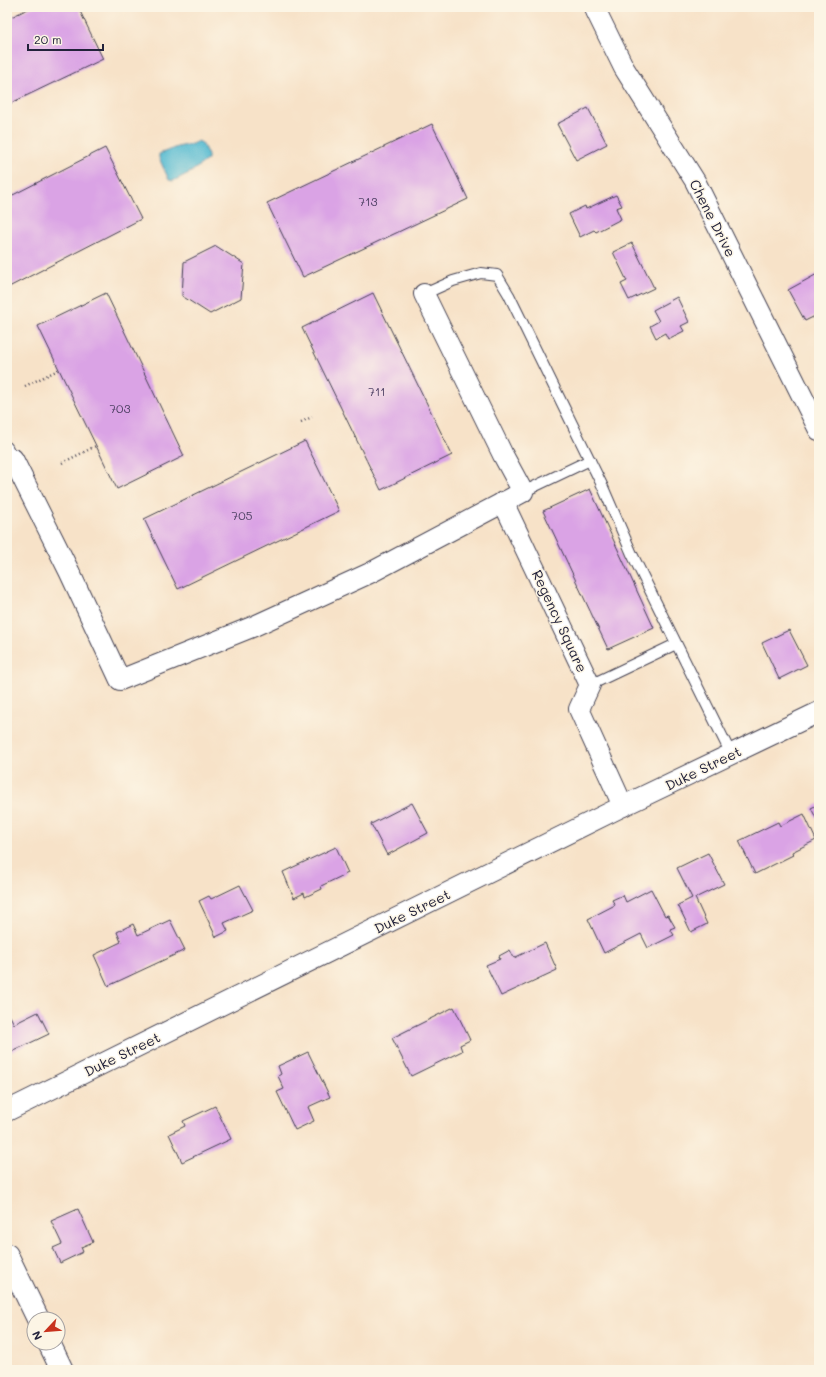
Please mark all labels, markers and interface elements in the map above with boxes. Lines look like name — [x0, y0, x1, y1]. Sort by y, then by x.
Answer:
scale bar — [28, 26, 103, 52]
text: 20 m — [34, 31, 62, 47]
street label: Chene Drive — [685, 176, 741, 260]
house number: 713 — [358, 193, 378, 209]
house number: 711 — [368, 383, 386, 399]
house number: 703 — [109, 400, 131, 416]
house number: 705 — [231, 507, 253, 523]
street label: Regency Square — [528, 567, 592, 675]
street label: Duke Street — [662, 741, 744, 795]
street label: Duke Street — [371, 884, 453, 938]
street label: Duke Street — [81, 1027, 163, 1081]
north arrow — [26, 1311, 66, 1351]
text: N — [28, 1329, 45, 1343]

